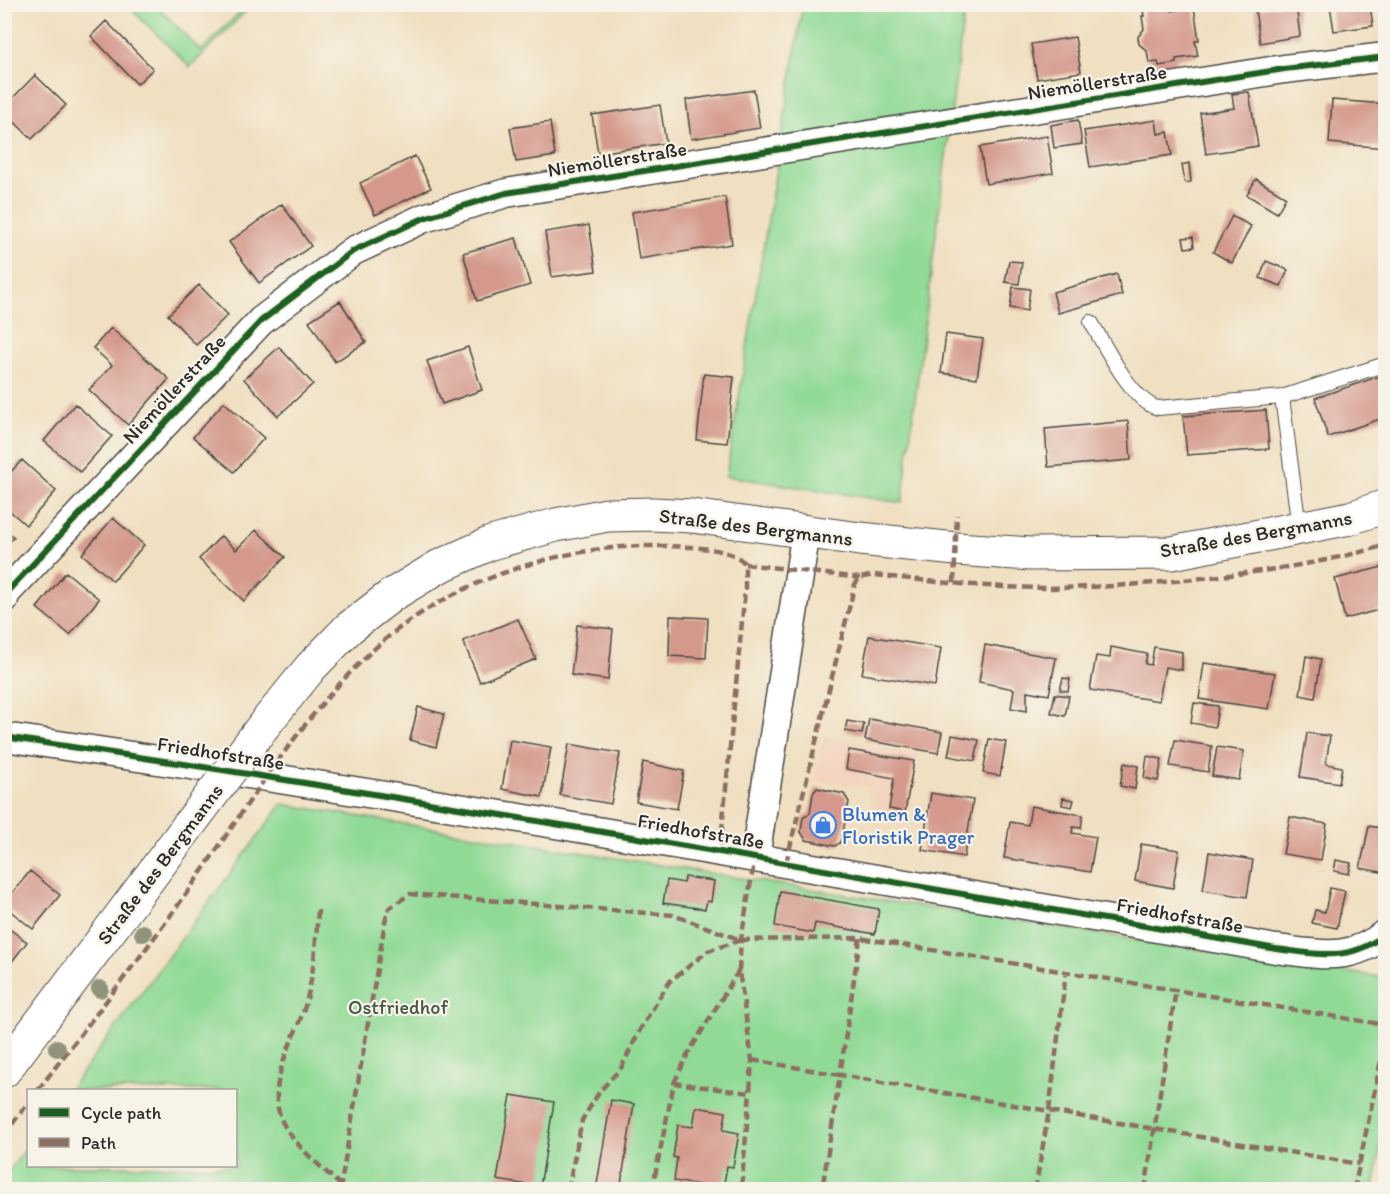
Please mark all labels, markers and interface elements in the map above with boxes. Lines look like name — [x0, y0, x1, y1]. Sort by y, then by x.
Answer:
street label: Niemöllerstraße — [1026, 59, 1168, 105]
street label: Niemöllerstraße — [546, 136, 688, 182]
street label: Niemöllerstraße — [117, 329, 231, 449]
street label: Straße des Bergmanns — [658, 503, 854, 551]
street label: Straße des Bergmanns — [1158, 505, 1354, 563]
street label: Friedhofstraße — [156, 731, 286, 775]
street label: Straße des Bergmanns — [92, 779, 228, 949]
place label: Blumen & Floristik Prager — [842, 802, 975, 849]
street label: Friedhofstraße — [636, 808, 766, 854]
shop icon: Blumen & Floristik Prager — [808, 810, 838, 840]
street label: Friedhofstraße — [1115, 892, 1245, 938]
park label: Ostfriedhof — [348, 995, 448, 1019]
legend — [27, 1089, 237, 1167]
text: Cycle path — [81, 1102, 162, 1124]
text: Path — [81, 1132, 116, 1154]

